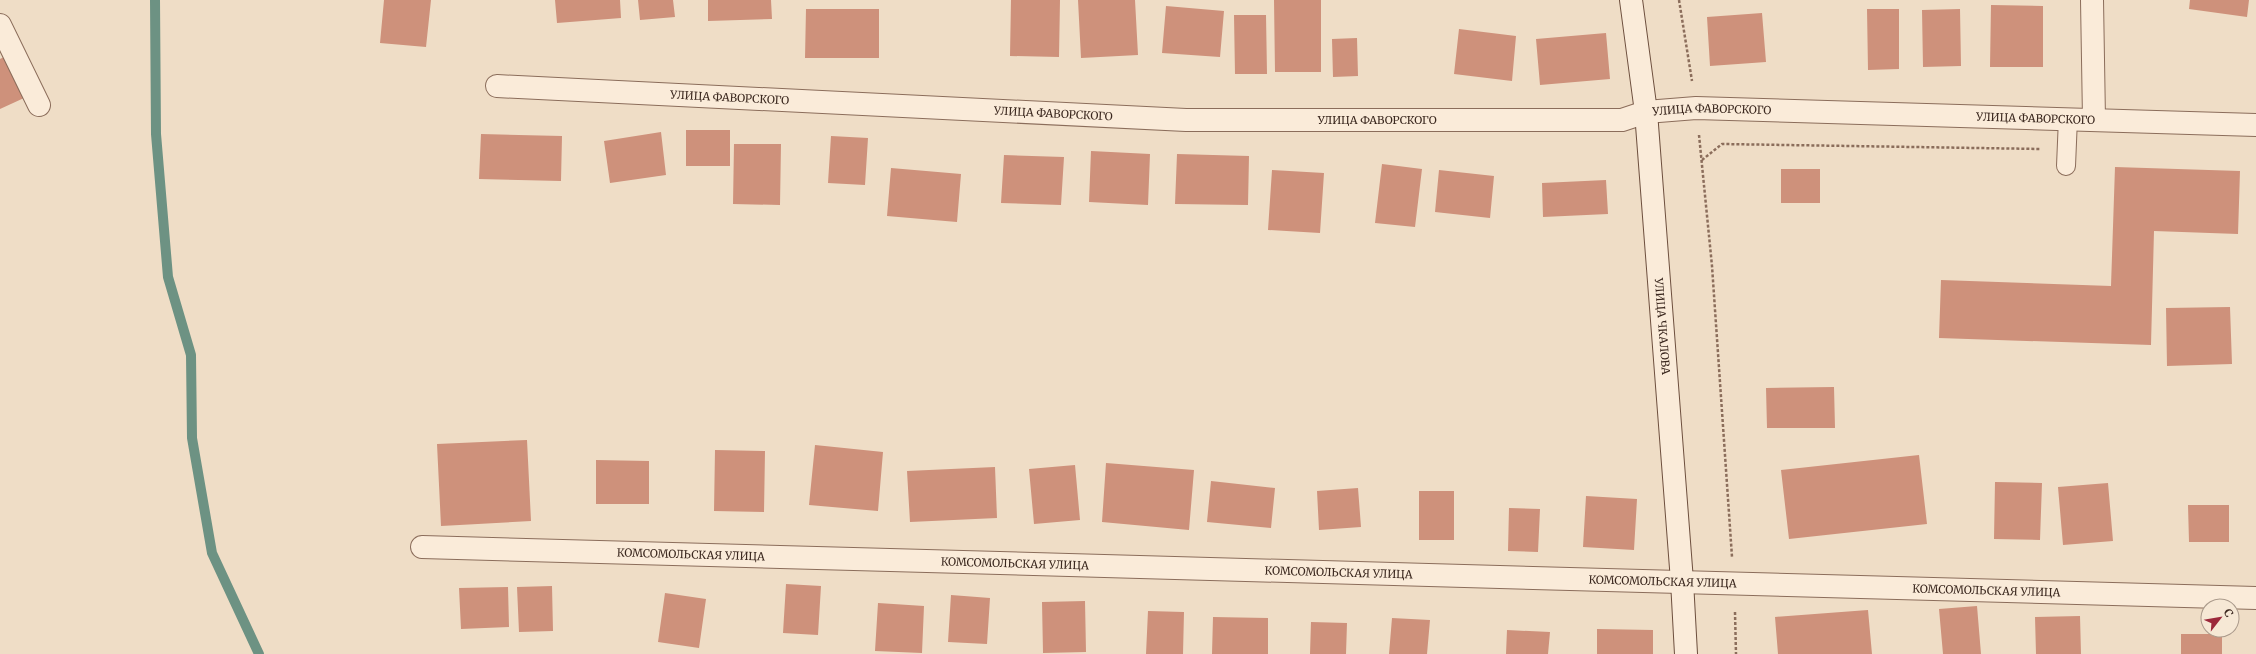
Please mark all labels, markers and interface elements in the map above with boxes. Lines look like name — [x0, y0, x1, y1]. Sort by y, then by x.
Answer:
street label: УЛИЦА ФАВОРСКОГО — [669, 88, 790, 107]
street label: УЛИЦА ФАВОРСКОГО — [1651, 101, 1772, 119]
street label: УЛИЦА ФАВОРСКОГО — [993, 103, 1113, 123]
street label: УЛИЦА ФАВОРСКОГО — [1975, 109, 2095, 127]
street label: УЛИЦА ФАВОРСКОГО — [1317, 113, 1437, 127]
street label: УЛИЦА ЧКАЛОВА — [1652, 276, 1673, 376]
street label: КОМСОМОЛЬСКАЯ УЛИЦА — [617, 545, 765, 564]
street label: КОМСОМОЛЬСКАЯ УЛИЦА — [941, 554, 1089, 573]
street label: КОМСОМОЛЬСКАЯ УЛИЦА — [1264, 563, 1413, 582]
street label: КОМСОМОЛЬСКАЯ УЛИЦА — [1588, 572, 1737, 591]
street label: КОМСОМОЛЬСКАЯ УЛИЦА — [1912, 581, 2061, 600]
north arrow — [2200, 598, 2240, 638]
text: С — [2221, 606, 2236, 620]

